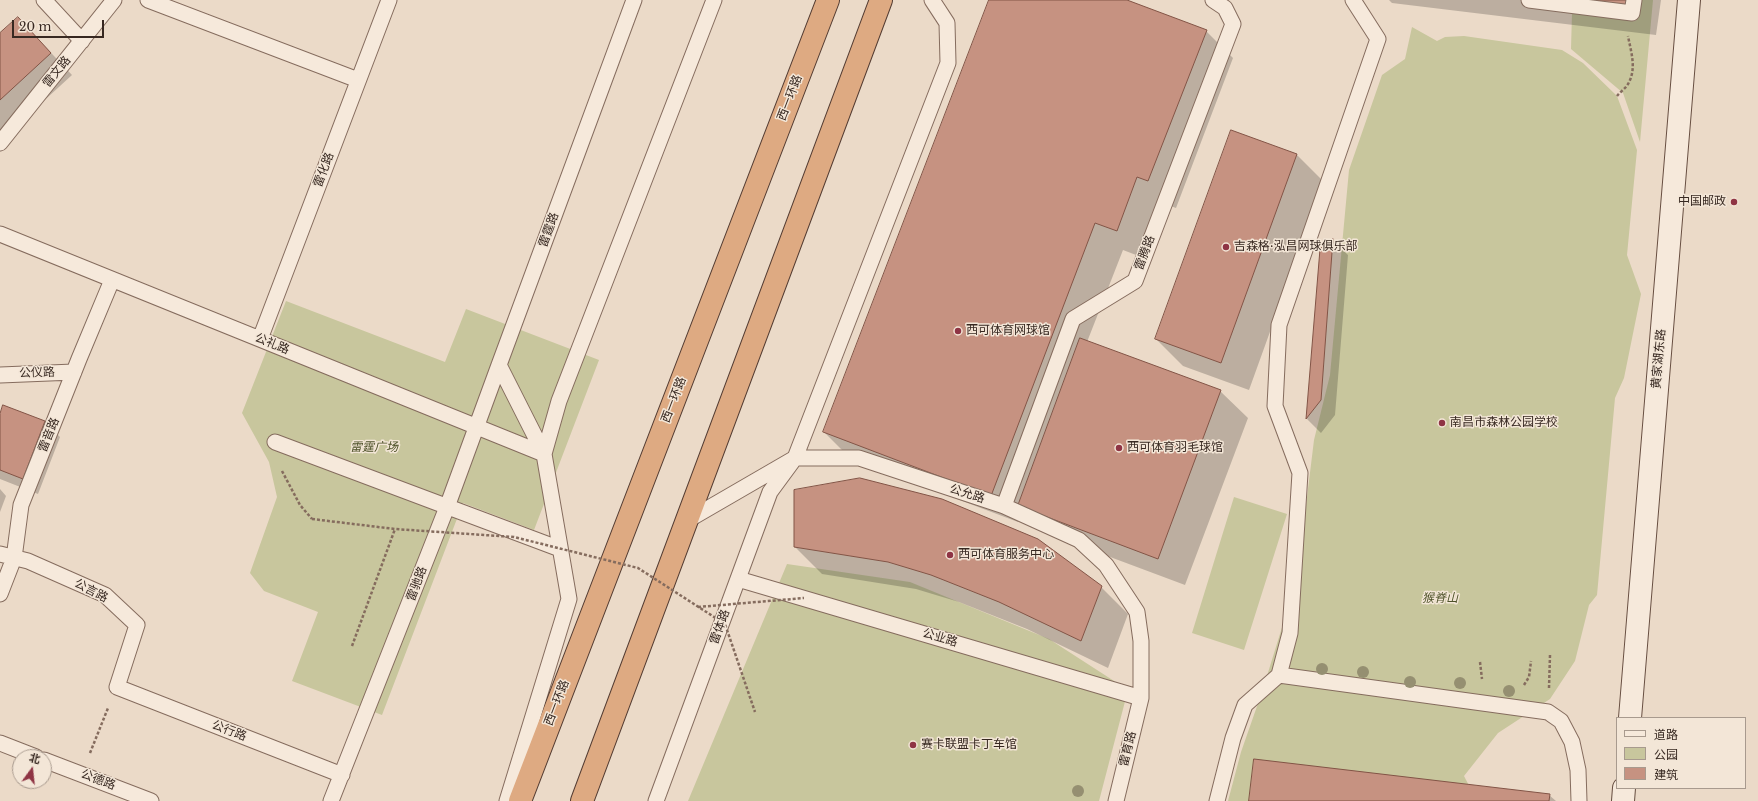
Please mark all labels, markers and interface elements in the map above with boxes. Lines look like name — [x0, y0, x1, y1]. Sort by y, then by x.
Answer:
scale bar — [14, 12, 106, 38]
text: 20 m — [19, 19, 51, 34]
street label: 雷文路 — [40, 53, 74, 91]
street label: 西一环路 — [775, 73, 805, 123]
street label: 雷化路 — [311, 151, 337, 189]
place label: 中国邮政 — [1678, 195, 1726, 209]
marker: 中国邮政 — [1729, 197, 1739, 207]
street label: 雷霆路 — [536, 211, 562, 249]
street label: 雷腾路 — [1132, 234, 1158, 272]
place label: 吉森格·泓昌网球俱乐部 — [1234, 240, 1357, 254]
marker: 吉森格·泓昌网球俱乐部 — [1221, 242, 1231, 252]
place label: 西可体育网球馆 — [966, 324, 1050, 338]
marker: 西可体育网球馆 — [953, 326, 963, 336]
street label: 黄家湖东路 — [1649, 328, 1669, 390]
street label: 公礼路 — [253, 331, 291, 357]
street label: 公仪路 — [19, 365, 55, 381]
street label: 西一环路 — [659, 375, 689, 425]
street label: 雷音路 — [36, 416, 62, 454]
place label: 南昌市森林公园学校 — [1450, 416, 1558, 430]
marker: 南昌市森林公园学校 — [1437, 418, 1447, 428]
park label: 雷霆广场 — [350, 441, 398, 455]
place label: 西可体育羽毛球馆 — [1127, 441, 1223, 455]
marker: 西可体育羽毛球馆 — [1114, 443, 1124, 453]
street label: 公允路 — [948, 482, 986, 506]
place label: 西可体育服务中心 — [958, 548, 1054, 562]
marker: 西可体育服务中心 — [945, 550, 955, 560]
street label: 雷驰路 — [404, 565, 430, 603]
street label: 公言路 — [72, 576, 110, 606]
park label: 猴脊山 — [1422, 592, 1458, 606]
street label: 雷体路 — [707, 608, 733, 646]
street label: 公业路 — [921, 626, 959, 650]
street label: 西一环路 — [542, 678, 572, 728]
legend — [1616, 717, 1746, 789]
street label: 公行路 — [210, 718, 248, 744]
text: 道路 — [1654, 727, 1678, 742]
street label: 雷育路 — [1117, 730, 1139, 768]
place label: 赛卡联盟卡丁车馆 — [921, 738, 1017, 752]
marker: 赛卡联盟卡丁车馆 — [908, 740, 918, 750]
text: 公园 — [1654, 747, 1678, 762]
north arrow — [12, 749, 52, 789]
text: 北 — [28, 750, 42, 767]
street label: 公德路 — [79, 767, 117, 793]
text: 建筑 — [1654, 767, 1678, 782]

